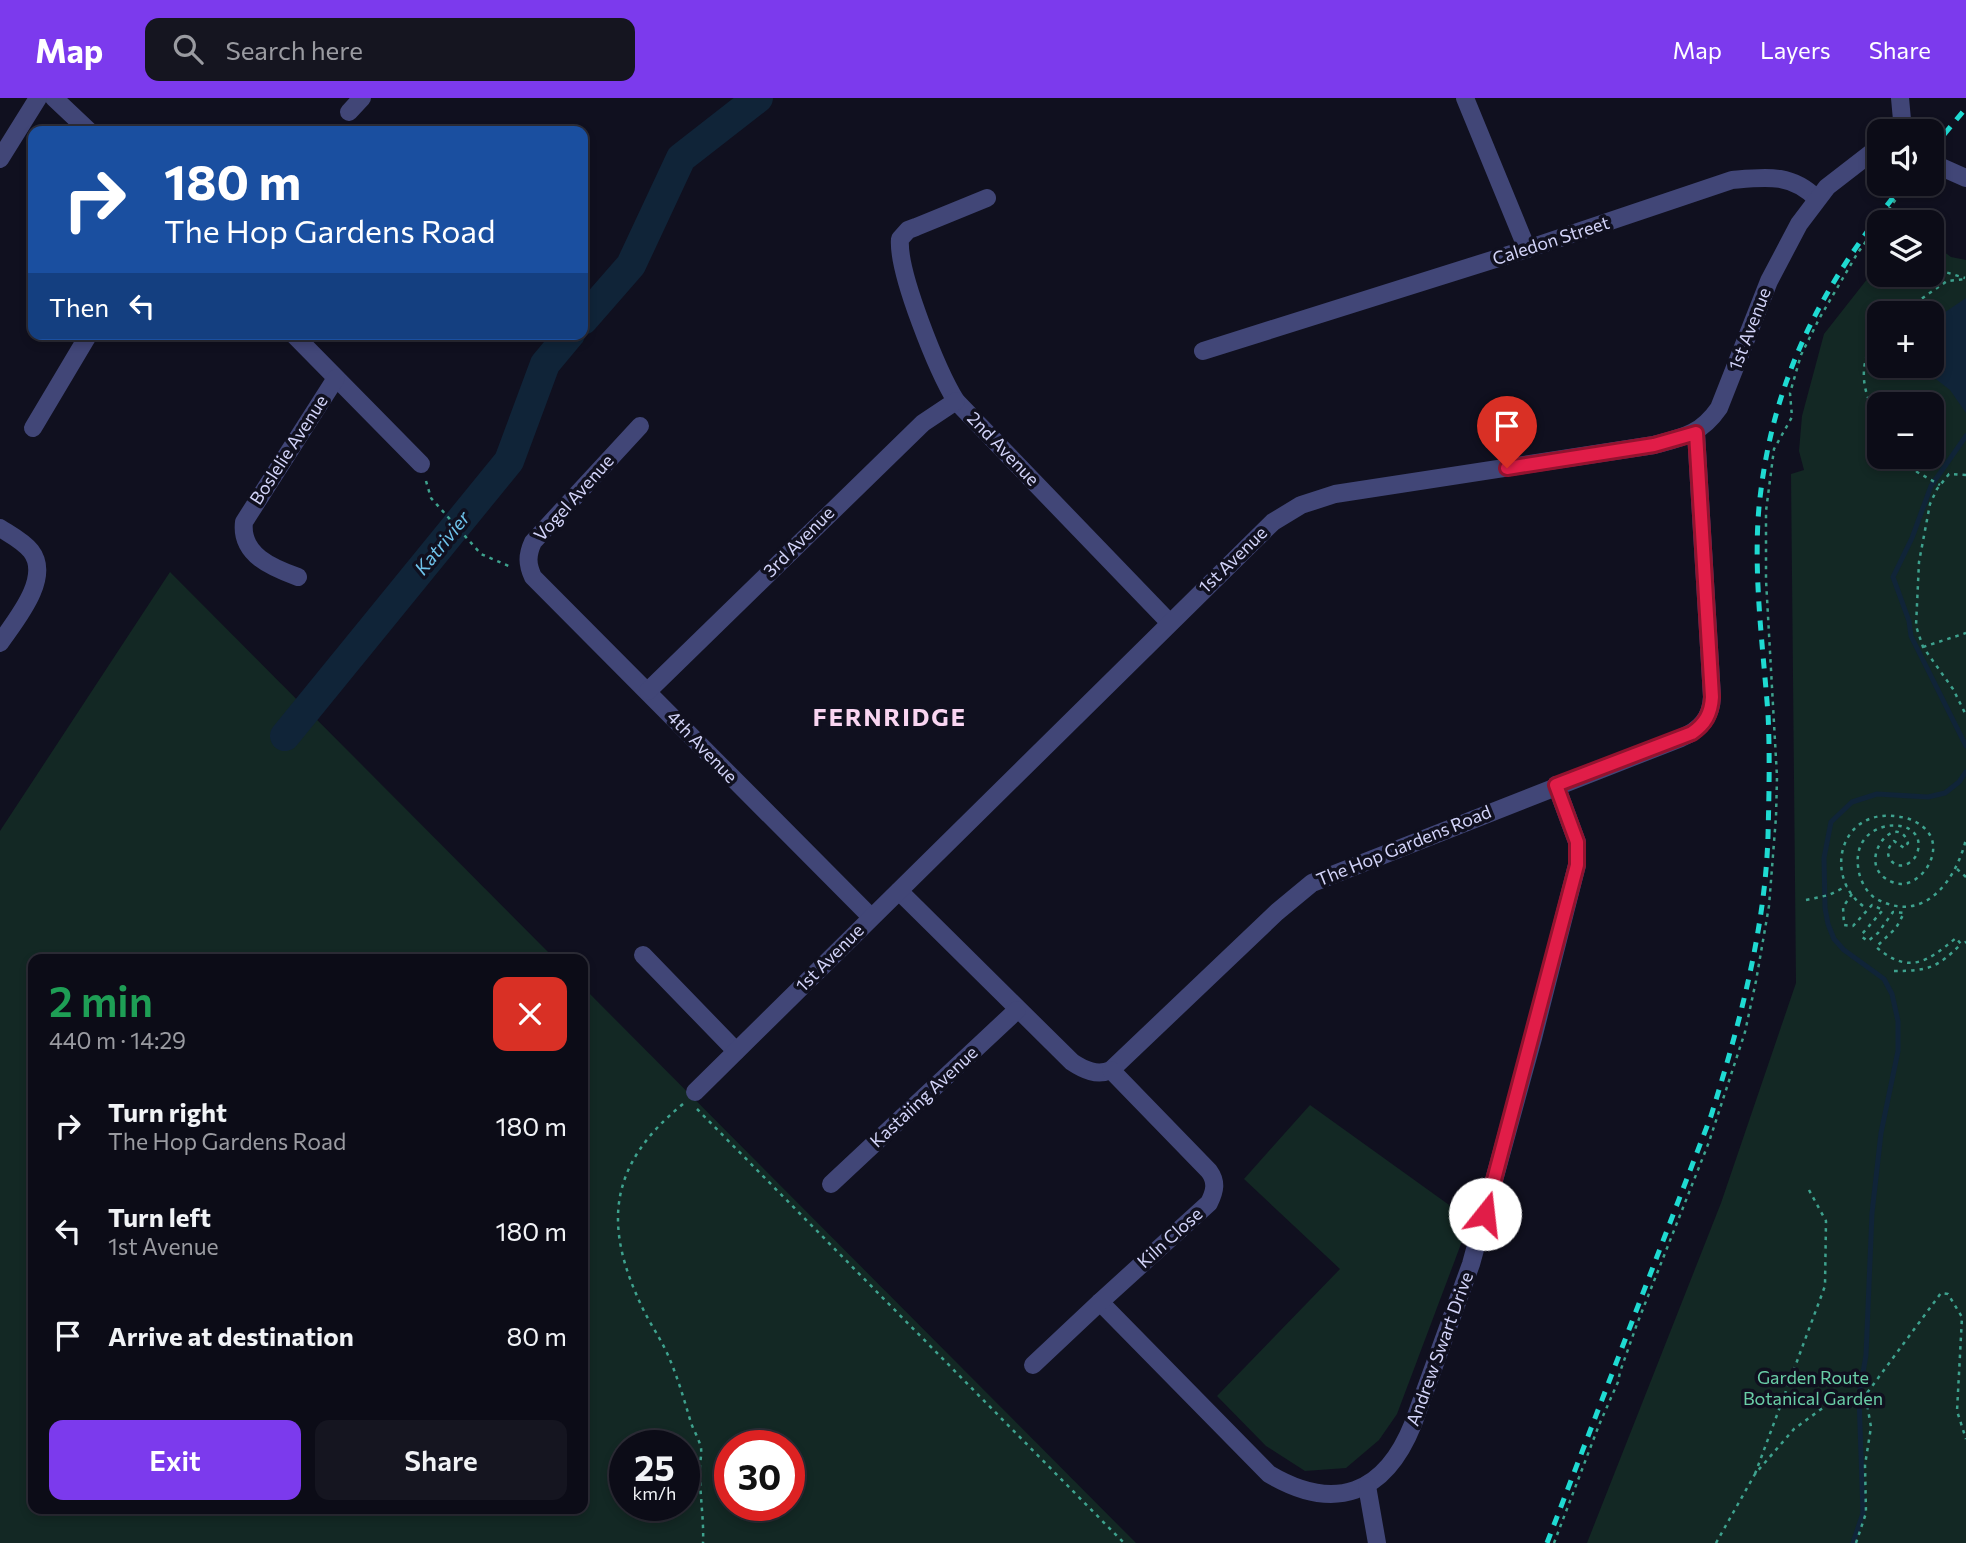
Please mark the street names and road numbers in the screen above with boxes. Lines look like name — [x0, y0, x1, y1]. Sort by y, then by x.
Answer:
street label: Caledon Street — [1489, 211, 1612, 269]
street label: 1st Avenue — [1723, 284, 1775, 373]
street label: Boslelie Avenue — [244, 390, 332, 509]
street label: 2nd Avenue — [963, 407, 1044, 490]
street label: Vogel Avenue — [529, 449, 618, 545]
street label: 3rd Avenue — [758, 501, 838, 581]
street label: 1st Avenue — [1193, 521, 1271, 597]
street label: 4th Avenue — [663, 706, 743, 787]
street label: The Hop Gardens Road — [1313, 800, 1494, 890]
street label: 1st Avenue — [791, 919, 868, 996]
street label: Kastaiing Avenue — [865, 1041, 982, 1152]
street label: Kiln Close — [1132, 1202, 1206, 1272]
street label: Andrew Swart Drive — [1401, 1269, 1477, 1429]

